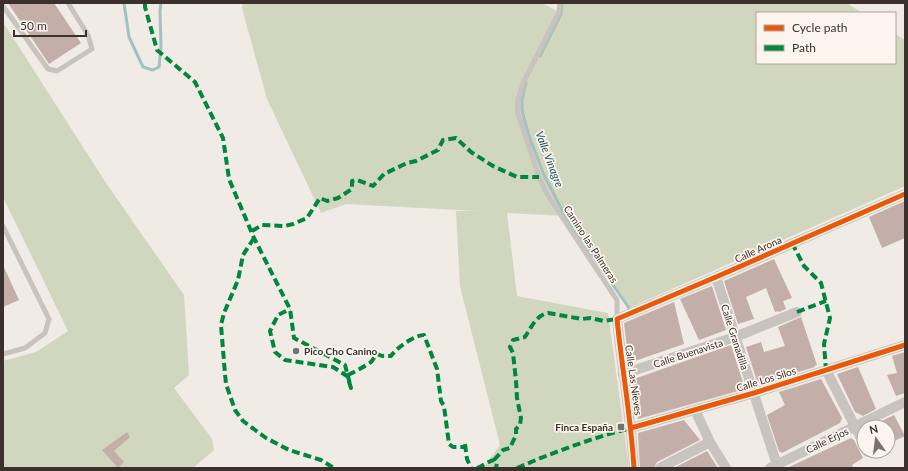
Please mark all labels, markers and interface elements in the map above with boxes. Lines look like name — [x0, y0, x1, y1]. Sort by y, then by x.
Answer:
scale bar — [14, 12, 86, 38]
legend — [756, 12, 896, 64]
text: 50 m — [20, 18, 47, 33]
text: Cycle path — [792, 20, 847, 35]
text: Path — [792, 40, 816, 55]
water label: Valle Vinagre — [533, 129, 567, 189]
street label: Camino las Palmeras — [561, 203, 621, 285]
street label: Calle Arona — [733, 233, 783, 265]
street label: Calle Granadilla — [719, 303, 751, 371]
street label: Calle Buenavista — [652, 336, 724, 370]
street label: Calle Las Nieves — [623, 344, 645, 416]
place label: Pico Cho Canino — [304, 345, 378, 357]
marker: Pico Cho Canino — [291, 346, 301, 356]
street label: Calle Los Silos — [735, 364, 797, 394]
north arrow — [856, 419, 896, 459]
place label: Finca España — [555, 421, 613, 433]
text: N — [868, 421, 879, 436]
marker: Finca España — [616, 422, 626, 432]
street label: Calle Erjos — [804, 425, 850, 455]

